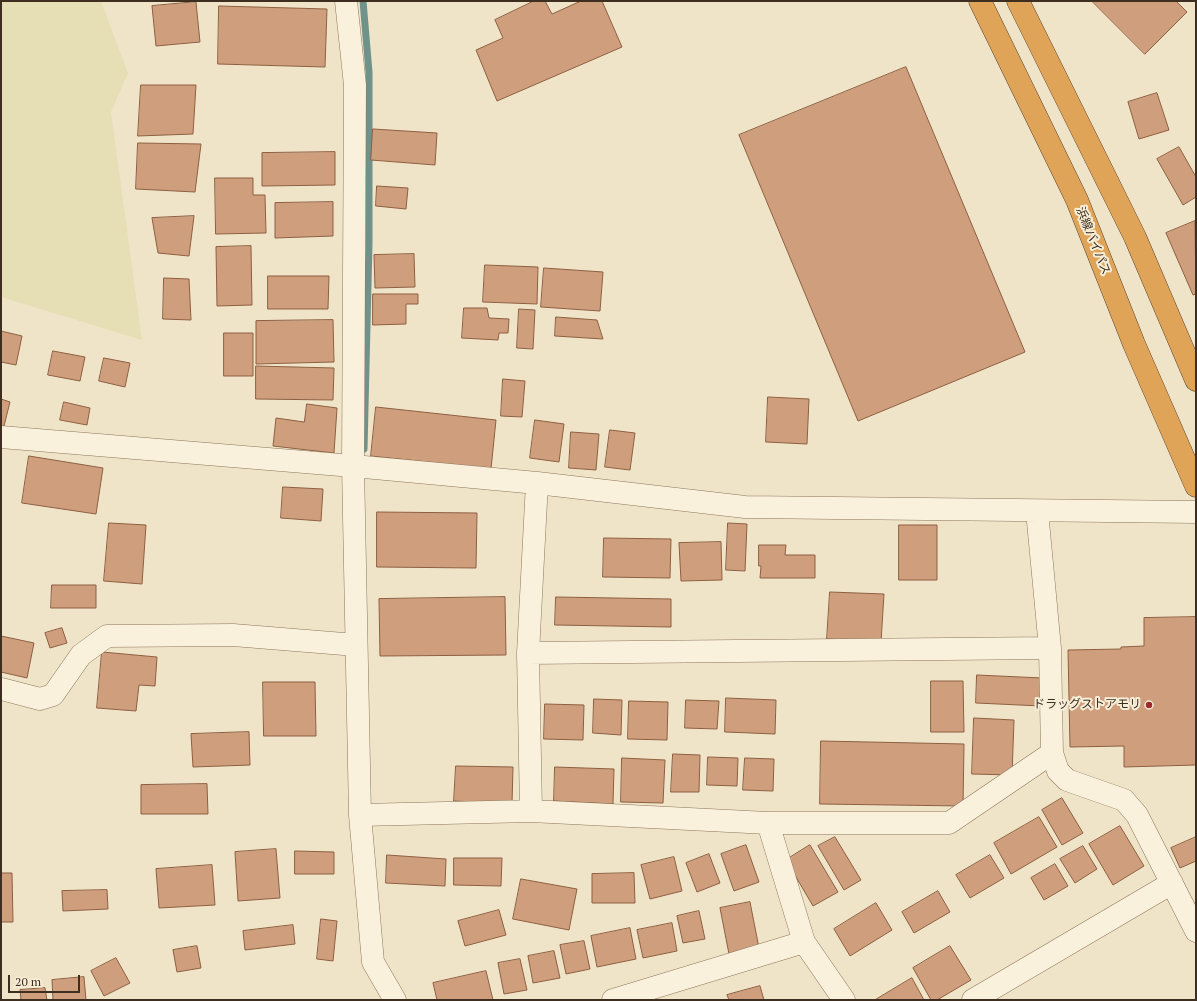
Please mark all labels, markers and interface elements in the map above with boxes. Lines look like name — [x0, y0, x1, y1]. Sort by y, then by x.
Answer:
street label: 浜線バイパス — [1073, 205, 1113, 277]
place label: ドラッグストアモリ — [1033, 698, 1141, 712]
marker: ドラッグストアモリ — [1144, 700, 1154, 710]
scale bar — [10, 967, 82, 993]
text: 20 m — [15, 974, 41, 989]

